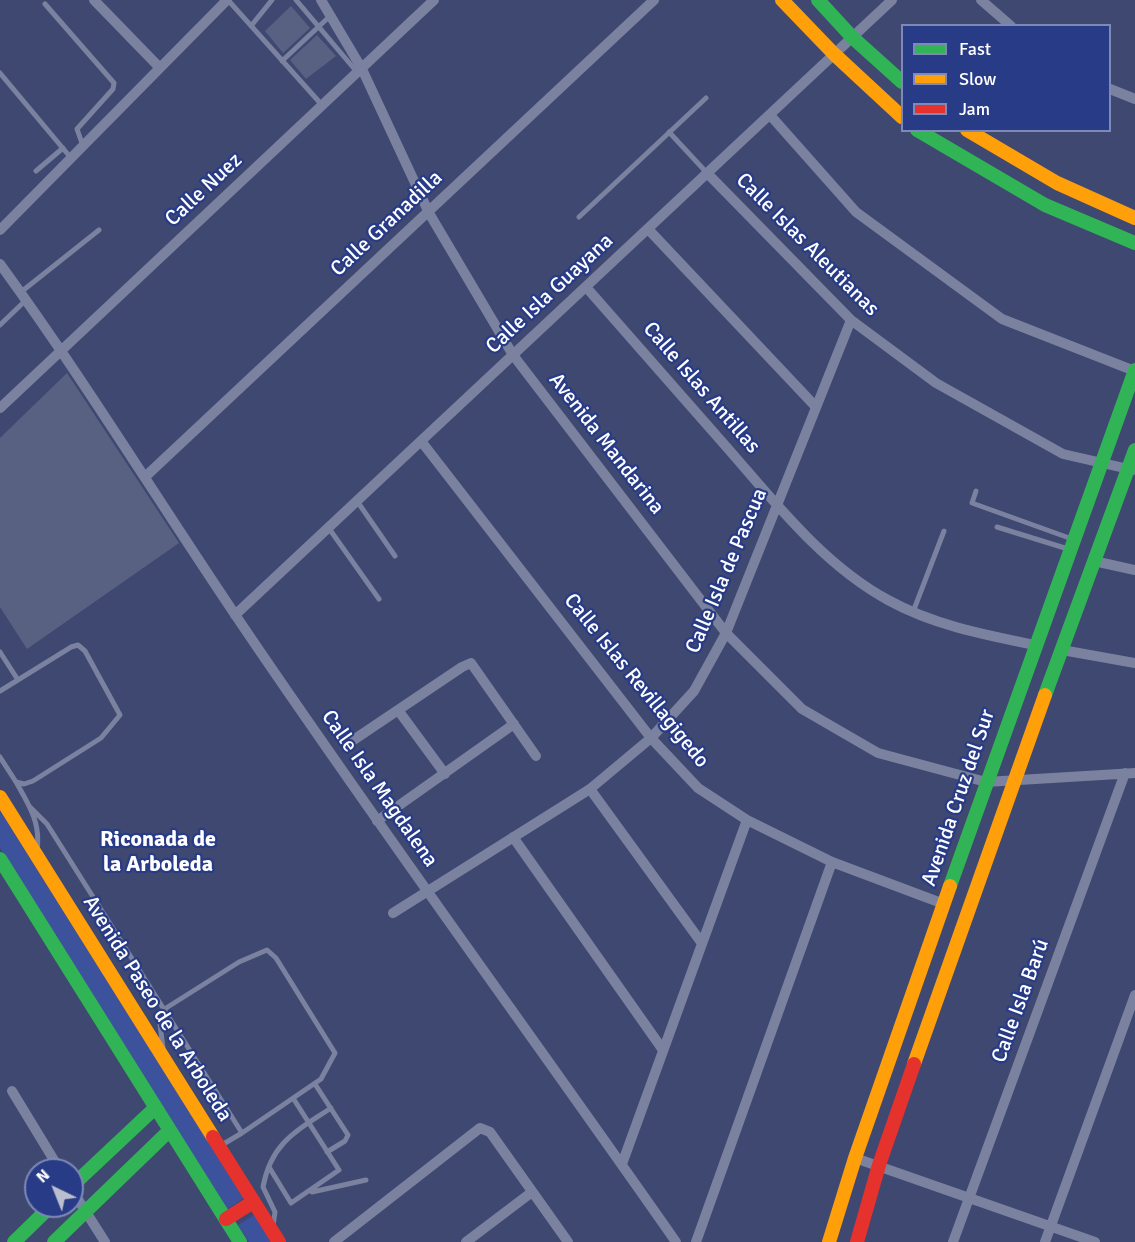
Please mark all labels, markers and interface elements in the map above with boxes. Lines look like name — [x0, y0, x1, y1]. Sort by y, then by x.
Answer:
legend — [901, 24, 1111, 132]
text: Fast — [959, 38, 991, 60]
text: Slow — [959, 68, 996, 90]
text: Jam — [959, 98, 990, 120]
street label: Calle Nuez — [160, 148, 248, 232]
street label: Calle Granadilla — [326, 166, 448, 282]
street label: Calle Islas Aleutianas — [730, 168, 884, 322]
street label: Calle Isla Guayana — [481, 229, 619, 359]
street label: Calle Islas Antillas — [637, 317, 765, 459]
street label: Avenida Mandarina — [543, 368, 669, 520]
street label: Calle Isla de Pascua — [681, 485, 773, 657]
street label: Calle Islas Revillagigedo — [558, 589, 714, 773]
street label: Calle Isla Magdalena — [315, 706, 443, 872]
street label: Avenida Cruz del Sur — [917, 706, 1001, 890]
district label: Riconada de la Arboleda — [100, 827, 216, 878]
street label: Avenida Paseo de la Arboleda — [77, 891, 237, 1127]
street label: Calle Isla Barú — [987, 936, 1055, 1066]
north arrow — [24, 1158, 84, 1218]
text: N — [32, 1165, 54, 1187]

